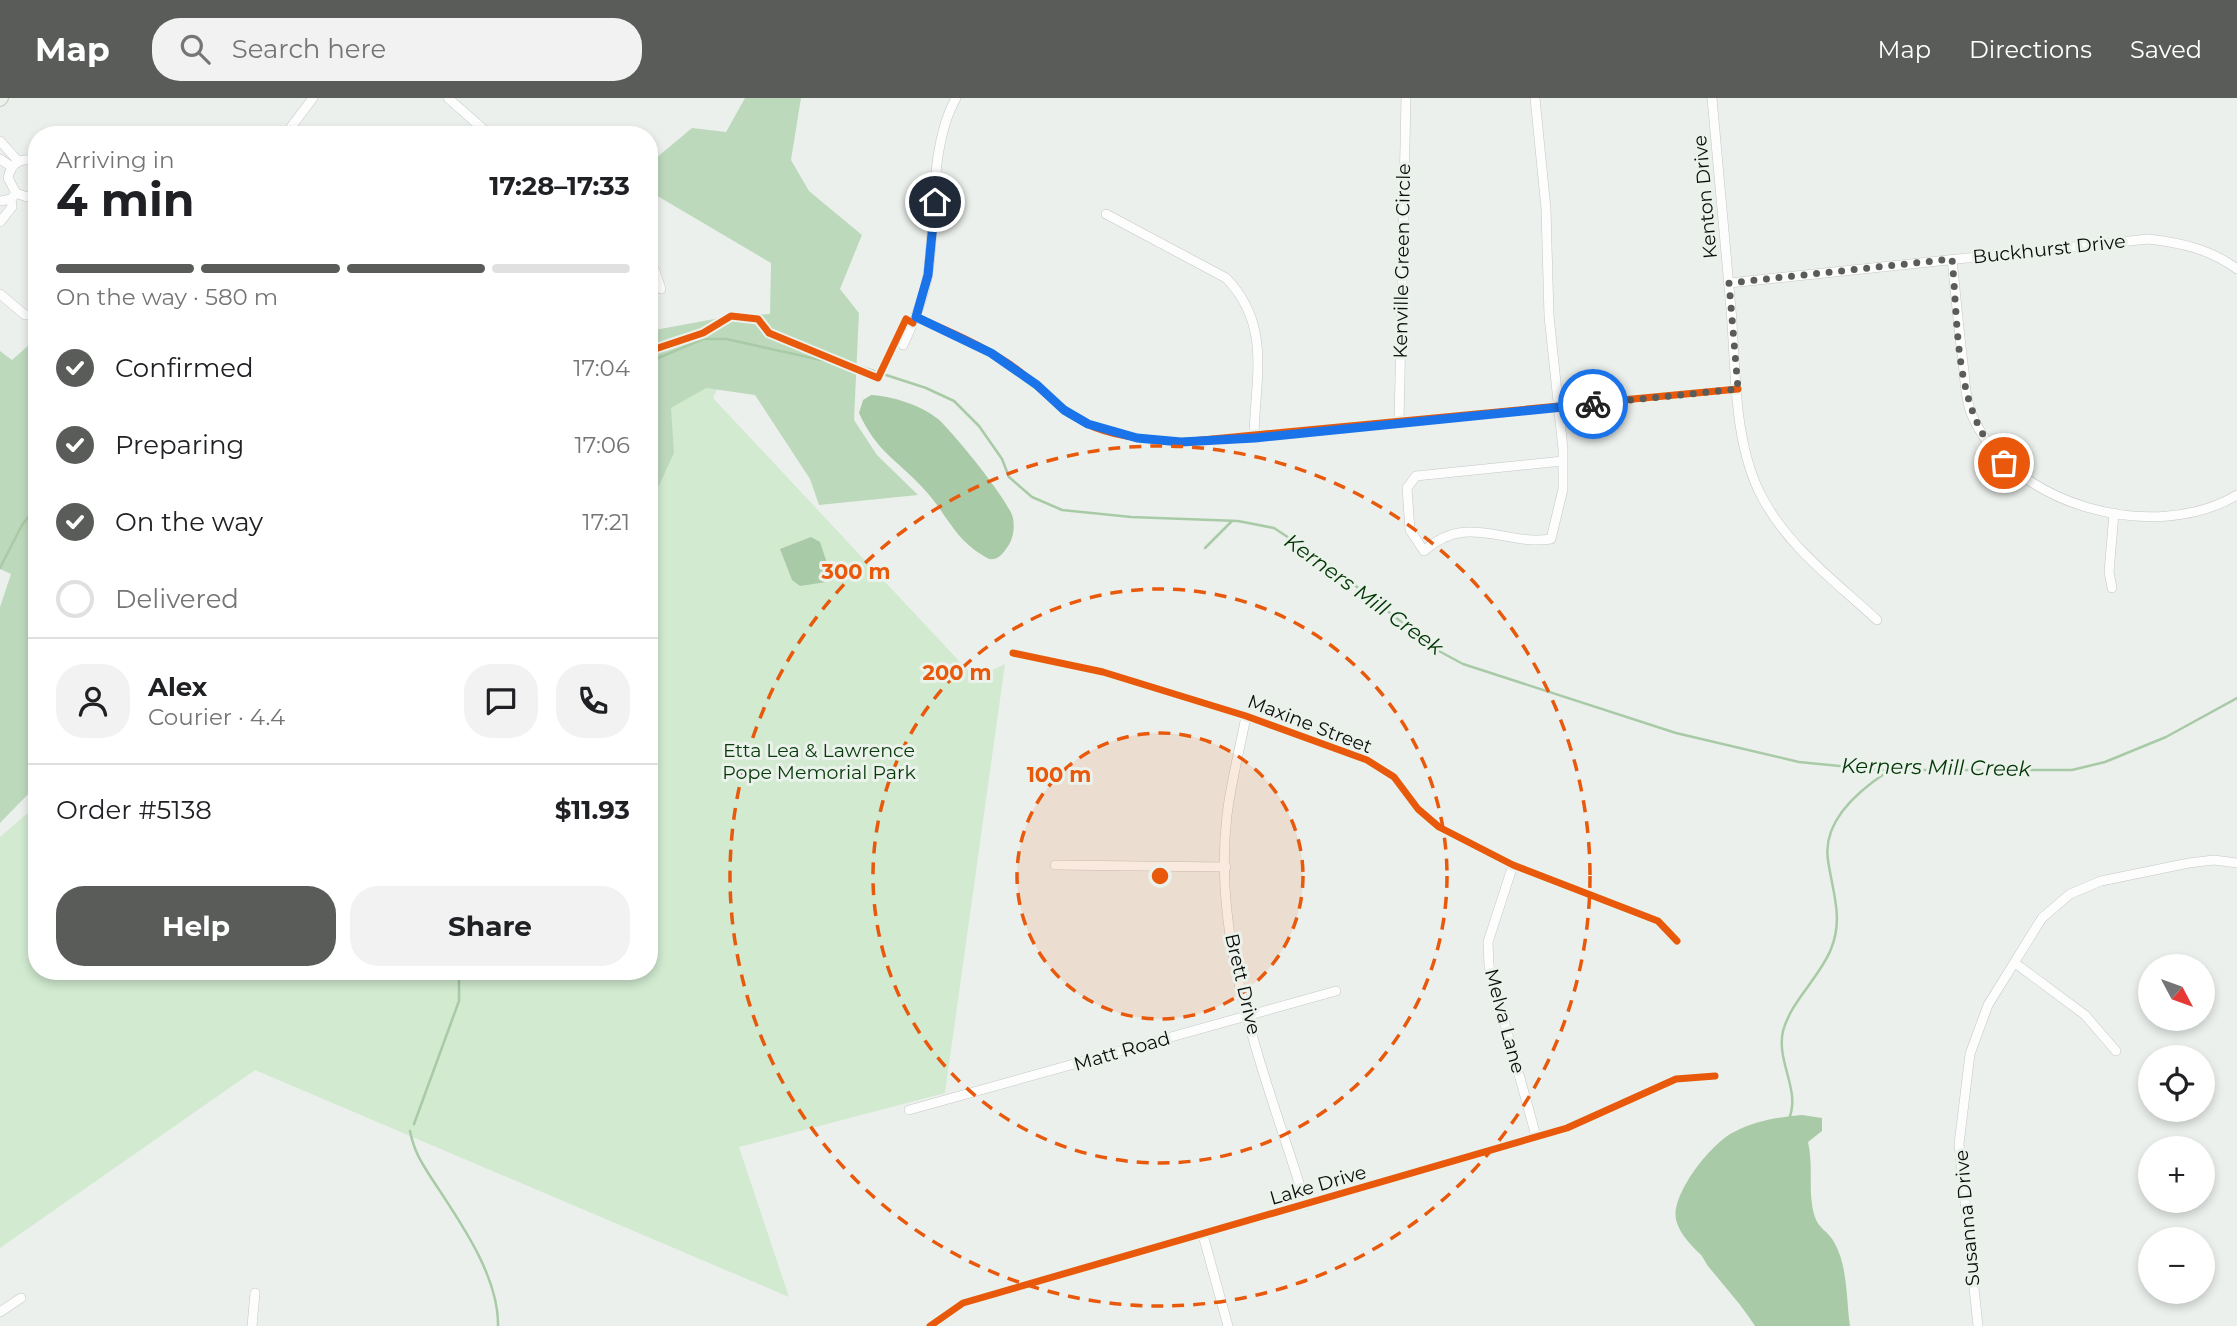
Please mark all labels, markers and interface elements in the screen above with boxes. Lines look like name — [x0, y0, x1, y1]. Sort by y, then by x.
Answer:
search box — [152, 18, 642, 81]
text: Map — [35, 29, 110, 69]
icon: search — [176, 30, 214, 68]
text: Search here — [232, 33, 386, 65]
text: Map — [1878, 35, 1931, 64]
text: Directions — [1969, 35, 2092, 64]
text: Saved — [2130, 35, 2202, 64]
street label: Kenton Drive — [1688, 134, 1722, 260]
text: Arriving in — [56, 146, 175, 174]
street label: Kenville Green Circle — [1389, 163, 1415, 359]
text: 17:28–17:33 — [489, 170, 630, 202]
text: 4 min — [56, 171, 195, 228]
pin — [905, 172, 965, 232]
icon: home — [916, 183, 954, 221]
street label: Buckhurst Drive — [1971, 230, 2127, 268]
text: On the way · 580 m — [56, 283, 278, 311]
icon: check — [56, 349, 94, 387]
text: Confirmed — [115, 352, 254, 384]
text: 17:04 — [573, 354, 630, 382]
courier — [1558, 369, 1628, 439]
icon: bike — [1574, 385, 1612, 423]
icon: check — [56, 426, 94, 464]
text: Preparing — [115, 429, 244, 461]
text: 17:06 — [575, 431, 630, 459]
pin — [1974, 433, 2034, 493]
icon: bag — [1985, 444, 2023, 482]
icon: check — [56, 503, 94, 541]
text: On the way — [115, 506, 263, 538]
text: 17:21 — [582, 508, 630, 536]
water label: Kerners Mill Creek — [1280, 528, 1449, 661]
text: 300 m — [821, 559, 890, 584]
text: Delivered — [115, 583, 239, 615]
text: 200 m — [923, 660, 991, 685]
button: person — [56, 664, 130, 738]
button: chat — [464, 664, 538, 738]
button: phone — [556, 664, 630, 738]
text: Alex — [148, 671, 207, 703]
street label: Maxine Street — [1245, 690, 1376, 758]
text: Courier · 4.4 — [148, 703, 285, 731]
park label: Etta Lea & Lawrence Pope Memorial Park — [722, 739, 916, 784]
water label: Kerners Mill Creek — [1841, 753, 2033, 781]
text: 100 m — [1027, 762, 1091, 787]
text: Order #5138 — [56, 794, 212, 826]
text: $11.93 — [555, 794, 630, 826]
centre of rings — [1148, 864, 1172, 888]
button: Help — [56, 886, 336, 966]
button: Share — [350, 886, 630, 966]
street label: Brett Drive — [1220, 931, 1266, 1037]
north arrow — [2138, 954, 2216, 1031]
map controls — [2138, 954, 2215, 1304]
street label: Melva Lane — [1480, 966, 1530, 1076]
street label: Matt Road — [1071, 1026, 1173, 1076]
button: locate — [2138, 1045, 2215, 1122]
button: + — [2138, 1136, 2215, 1213]
street label: Susanna Drive — [1950, 1149, 1984, 1287]
street label: Lake Drive — [1267, 1160, 1369, 1210]
button: − — [2138, 1227, 2215, 1304]

